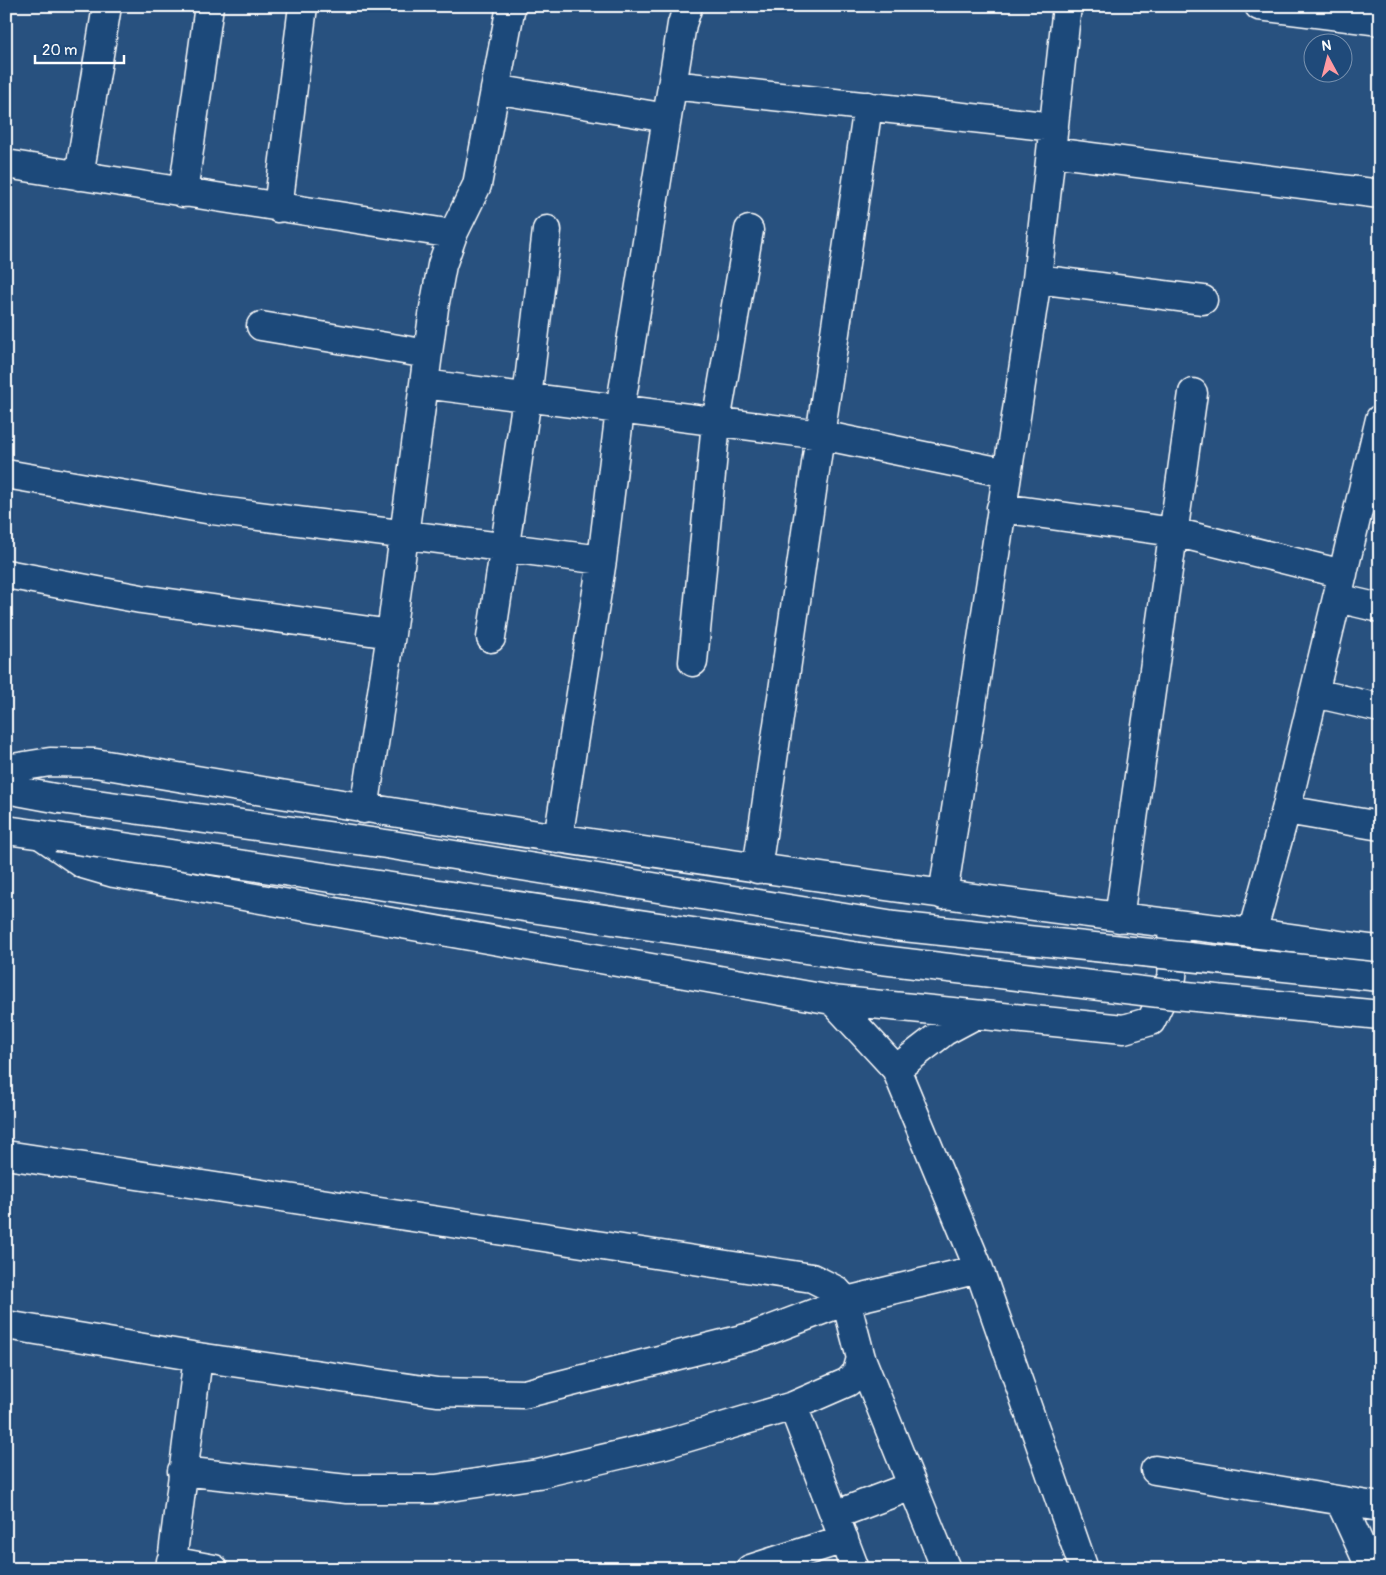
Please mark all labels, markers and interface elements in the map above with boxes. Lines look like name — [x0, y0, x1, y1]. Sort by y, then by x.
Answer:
scale bar — [35, 32, 124, 64]
north arrow — [1304, 32, 1354, 82]
text: N — [1321, 37, 1332, 55]
text: 20 m — [42, 41, 77, 60]

